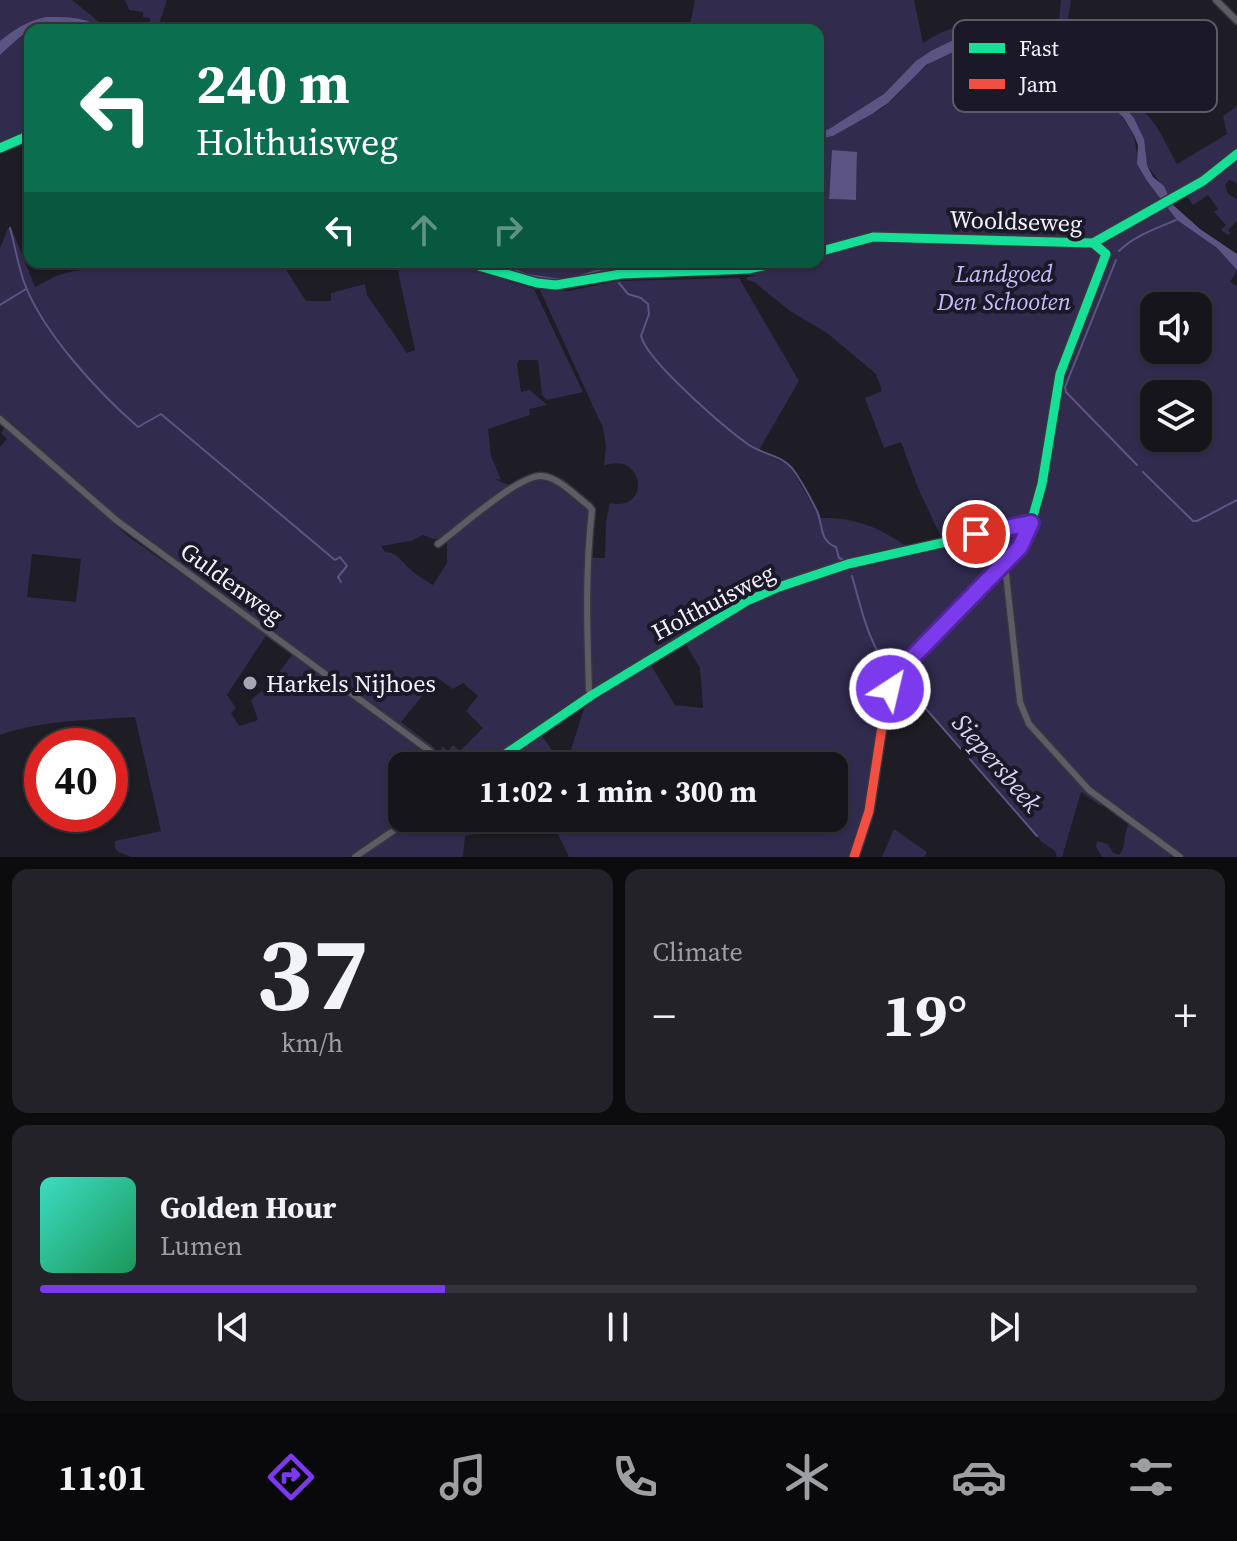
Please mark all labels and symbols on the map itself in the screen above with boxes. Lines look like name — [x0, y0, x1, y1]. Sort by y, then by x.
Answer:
legend — [953, 20, 1217, 112]
text: Fast — [1019, 33, 1060, 63]
text: Jam — [1018, 69, 1058, 99]
street label: Wooldseweg — [949, 202, 1083, 240]
park label: Landgoed Den Schooten — [936, 257, 1072, 318]
pin — [942, 500, 1010, 568]
street label: Guldenweg — [174, 534, 290, 632]
street label: Holthuisweg — [646, 556, 780, 648]
position arrow — [848, 647, 932, 731]
place label: Harkels Nijhoes — [266, 667, 436, 700]
marker: Harkels Nijhoes — [241, 674, 259, 692]
water label: Siepersbeek — [944, 706, 1051, 821]
speed limit sign: 40 — [24, 728, 128, 832]

